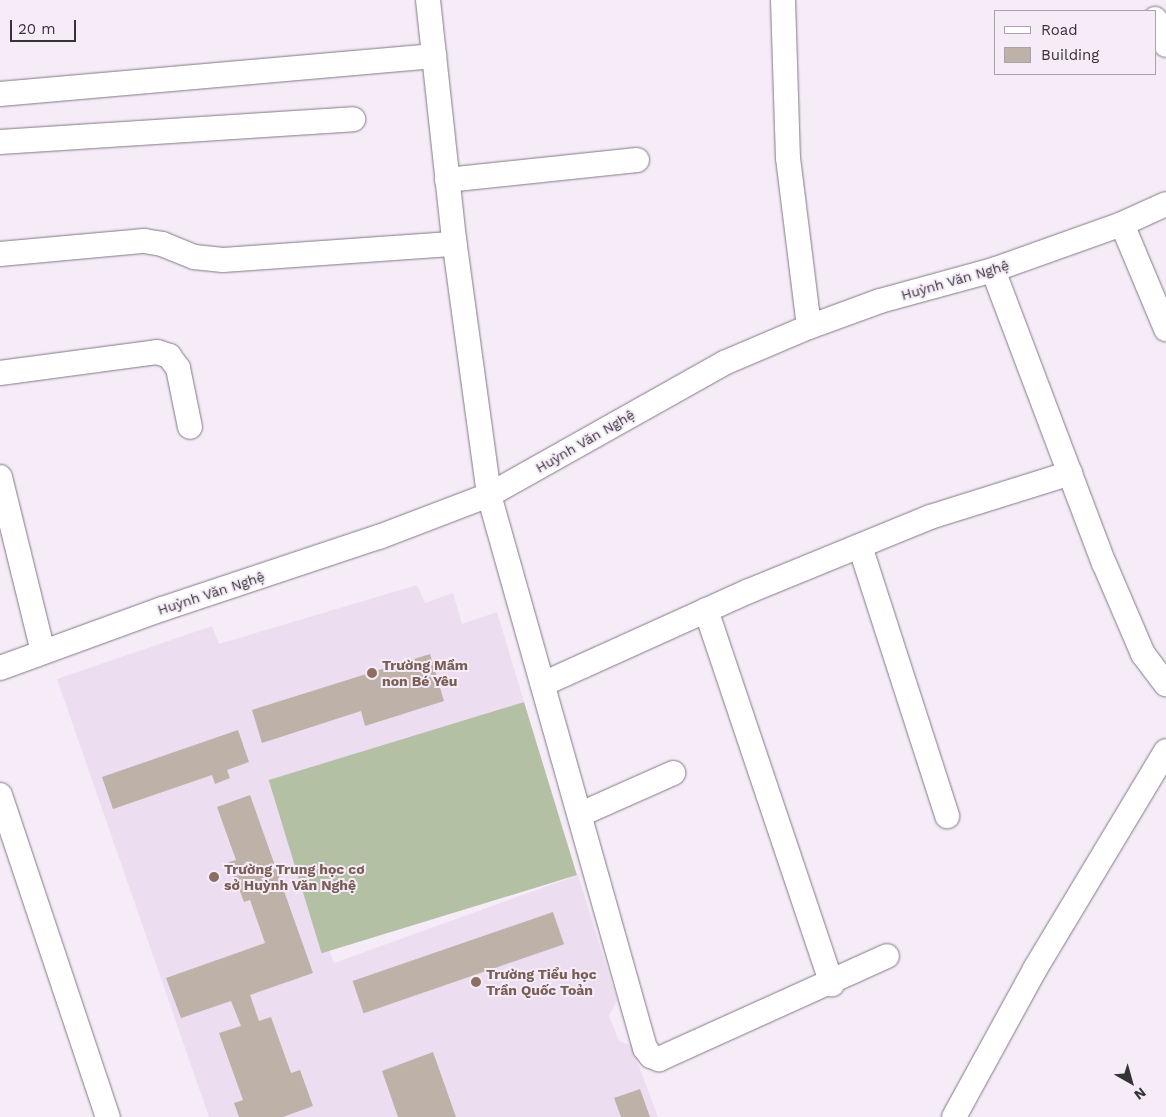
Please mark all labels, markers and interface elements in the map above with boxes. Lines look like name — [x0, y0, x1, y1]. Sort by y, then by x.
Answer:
scale bar — [12, 10, 79, 42]
legend — [994, 10, 1156, 75]
text: 20 m — [18, 20, 56, 38]
text: Road — [1041, 21, 1078, 39]
text: Building — [1041, 46, 1099, 64]
street label: Huỳnh Văn Nghệ — [899, 256, 1011, 304]
street label: Huỳnh Văn Nghệ — [532, 406, 638, 476]
street label: Huỳnh Văn Nghệ — [155, 568, 267, 618]
place label: Trường Mầm non Bé Yêu — [382, 657, 468, 690]
marker: Trường Mầm non Bé Yêu — [366, 667, 378, 679]
place label: Trường Trung học cơ sở Huỳnh Văn Nghệ — [224, 861, 365, 894]
marker: Trường Trung học cơ sở Huỳnh Văn Nghệ — [208, 871, 220, 883]
place label: Trường Tiểu học Trần Quốc Toản — [486, 966, 597, 999]
marker: Trường Tiểu học Trần Quốc Toản — [470, 976, 482, 988]
north arrow — [1106, 1057, 1156, 1107]
text: N — [1131, 1084, 1149, 1103]

